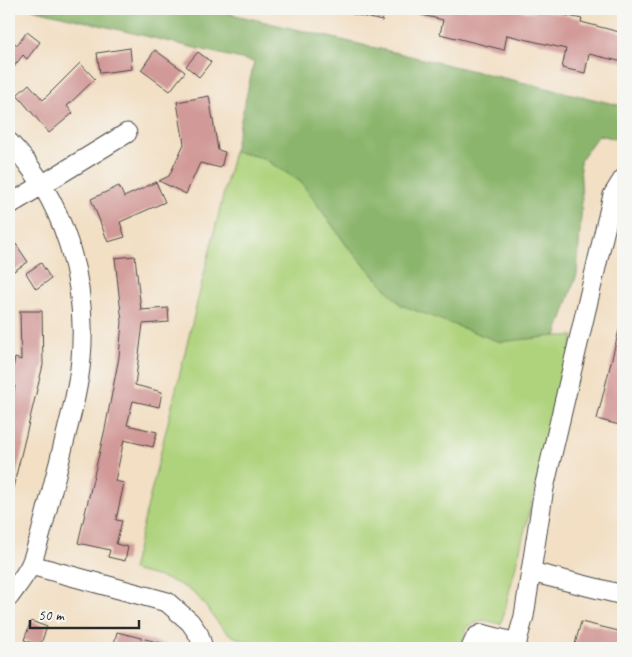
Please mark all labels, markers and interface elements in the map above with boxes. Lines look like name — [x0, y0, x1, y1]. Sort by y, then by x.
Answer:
scale bar — [30, 597, 139, 629]
text: 50 m — [38, 606, 65, 625]

